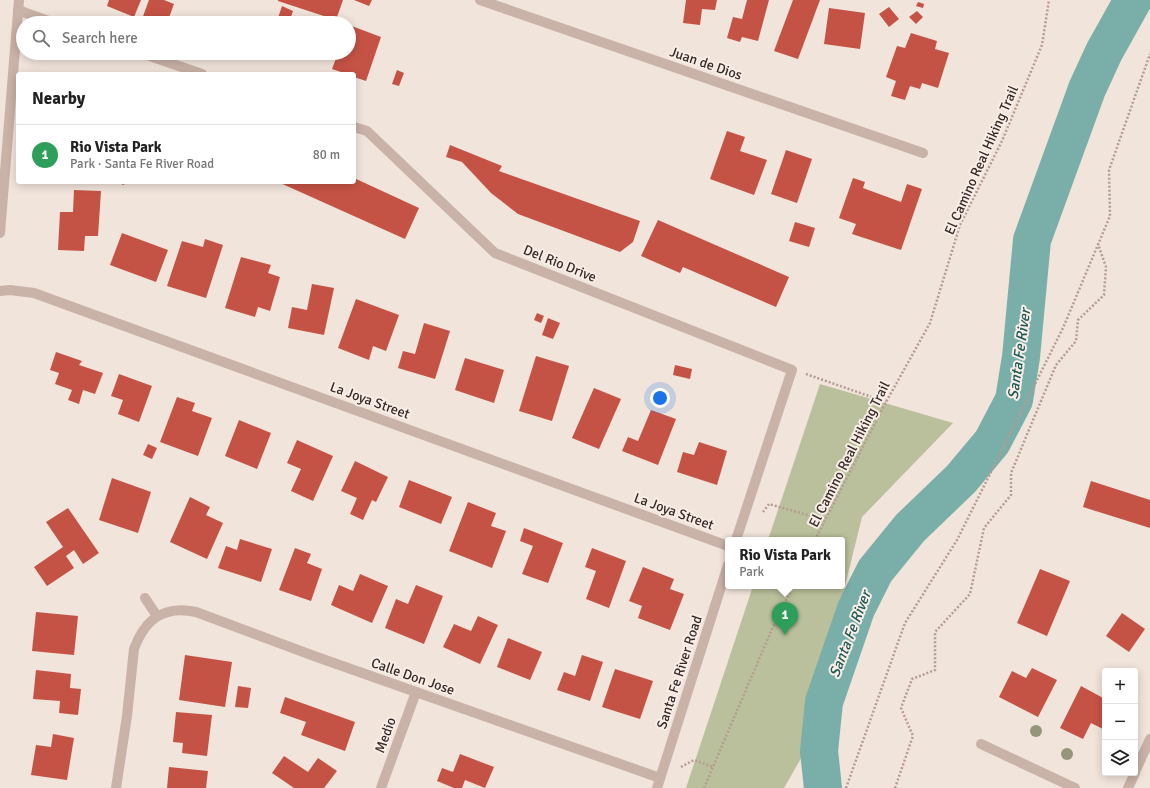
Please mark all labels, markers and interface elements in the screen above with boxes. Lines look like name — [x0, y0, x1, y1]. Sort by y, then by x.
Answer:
search box — [16, 16, 356, 60]
icon: search — [30, 27, 52, 49]
text: Search here — [62, 29, 138, 47]
street label: Juan de Dios — [667, 43, 744, 84]
street label: El Camino Real Hiking Trail — [941, 83, 1022, 237]
text: Nearby — [32, 88, 85, 109]
text: Rio Vista Park — [70, 138, 162, 156]
text: 1 — [41, 147, 49, 163]
text: 80 m — [313, 147, 340, 163]
text: Park · Santa Fe River Road — [70, 156, 214, 172]
street label: Del Rio Drive — [521, 241, 599, 286]
water label: Santa Fe River — [1004, 305, 1035, 400]
street label: La Joya Street — [328, 378, 412, 423]
street label: El Camino Real Hiking Trail — [805, 378, 894, 530]
your location — [650, 388, 670, 408]
street label: La Joya Street — [632, 489, 716, 534]
popup — [725, 537, 845, 589]
text: Rio Vista Park — [739, 546, 831, 564]
text: Park — [739, 564, 764, 580]
water label: Santa Fe River — [825, 586, 876, 680]
pin: 1 — [772, 602, 798, 635]
street label: Santa Fe River Road — [653, 613, 706, 731]
street label: Calle Don Jose — [369, 654, 457, 699]
map controls — [1102, 668, 1138, 776]
button: + — [1102, 668, 1138, 704]
button: − — [1102, 704, 1138, 740]
street label: Medio — [371, 715, 400, 755]
button: layers — [1102, 740, 1138, 776]

